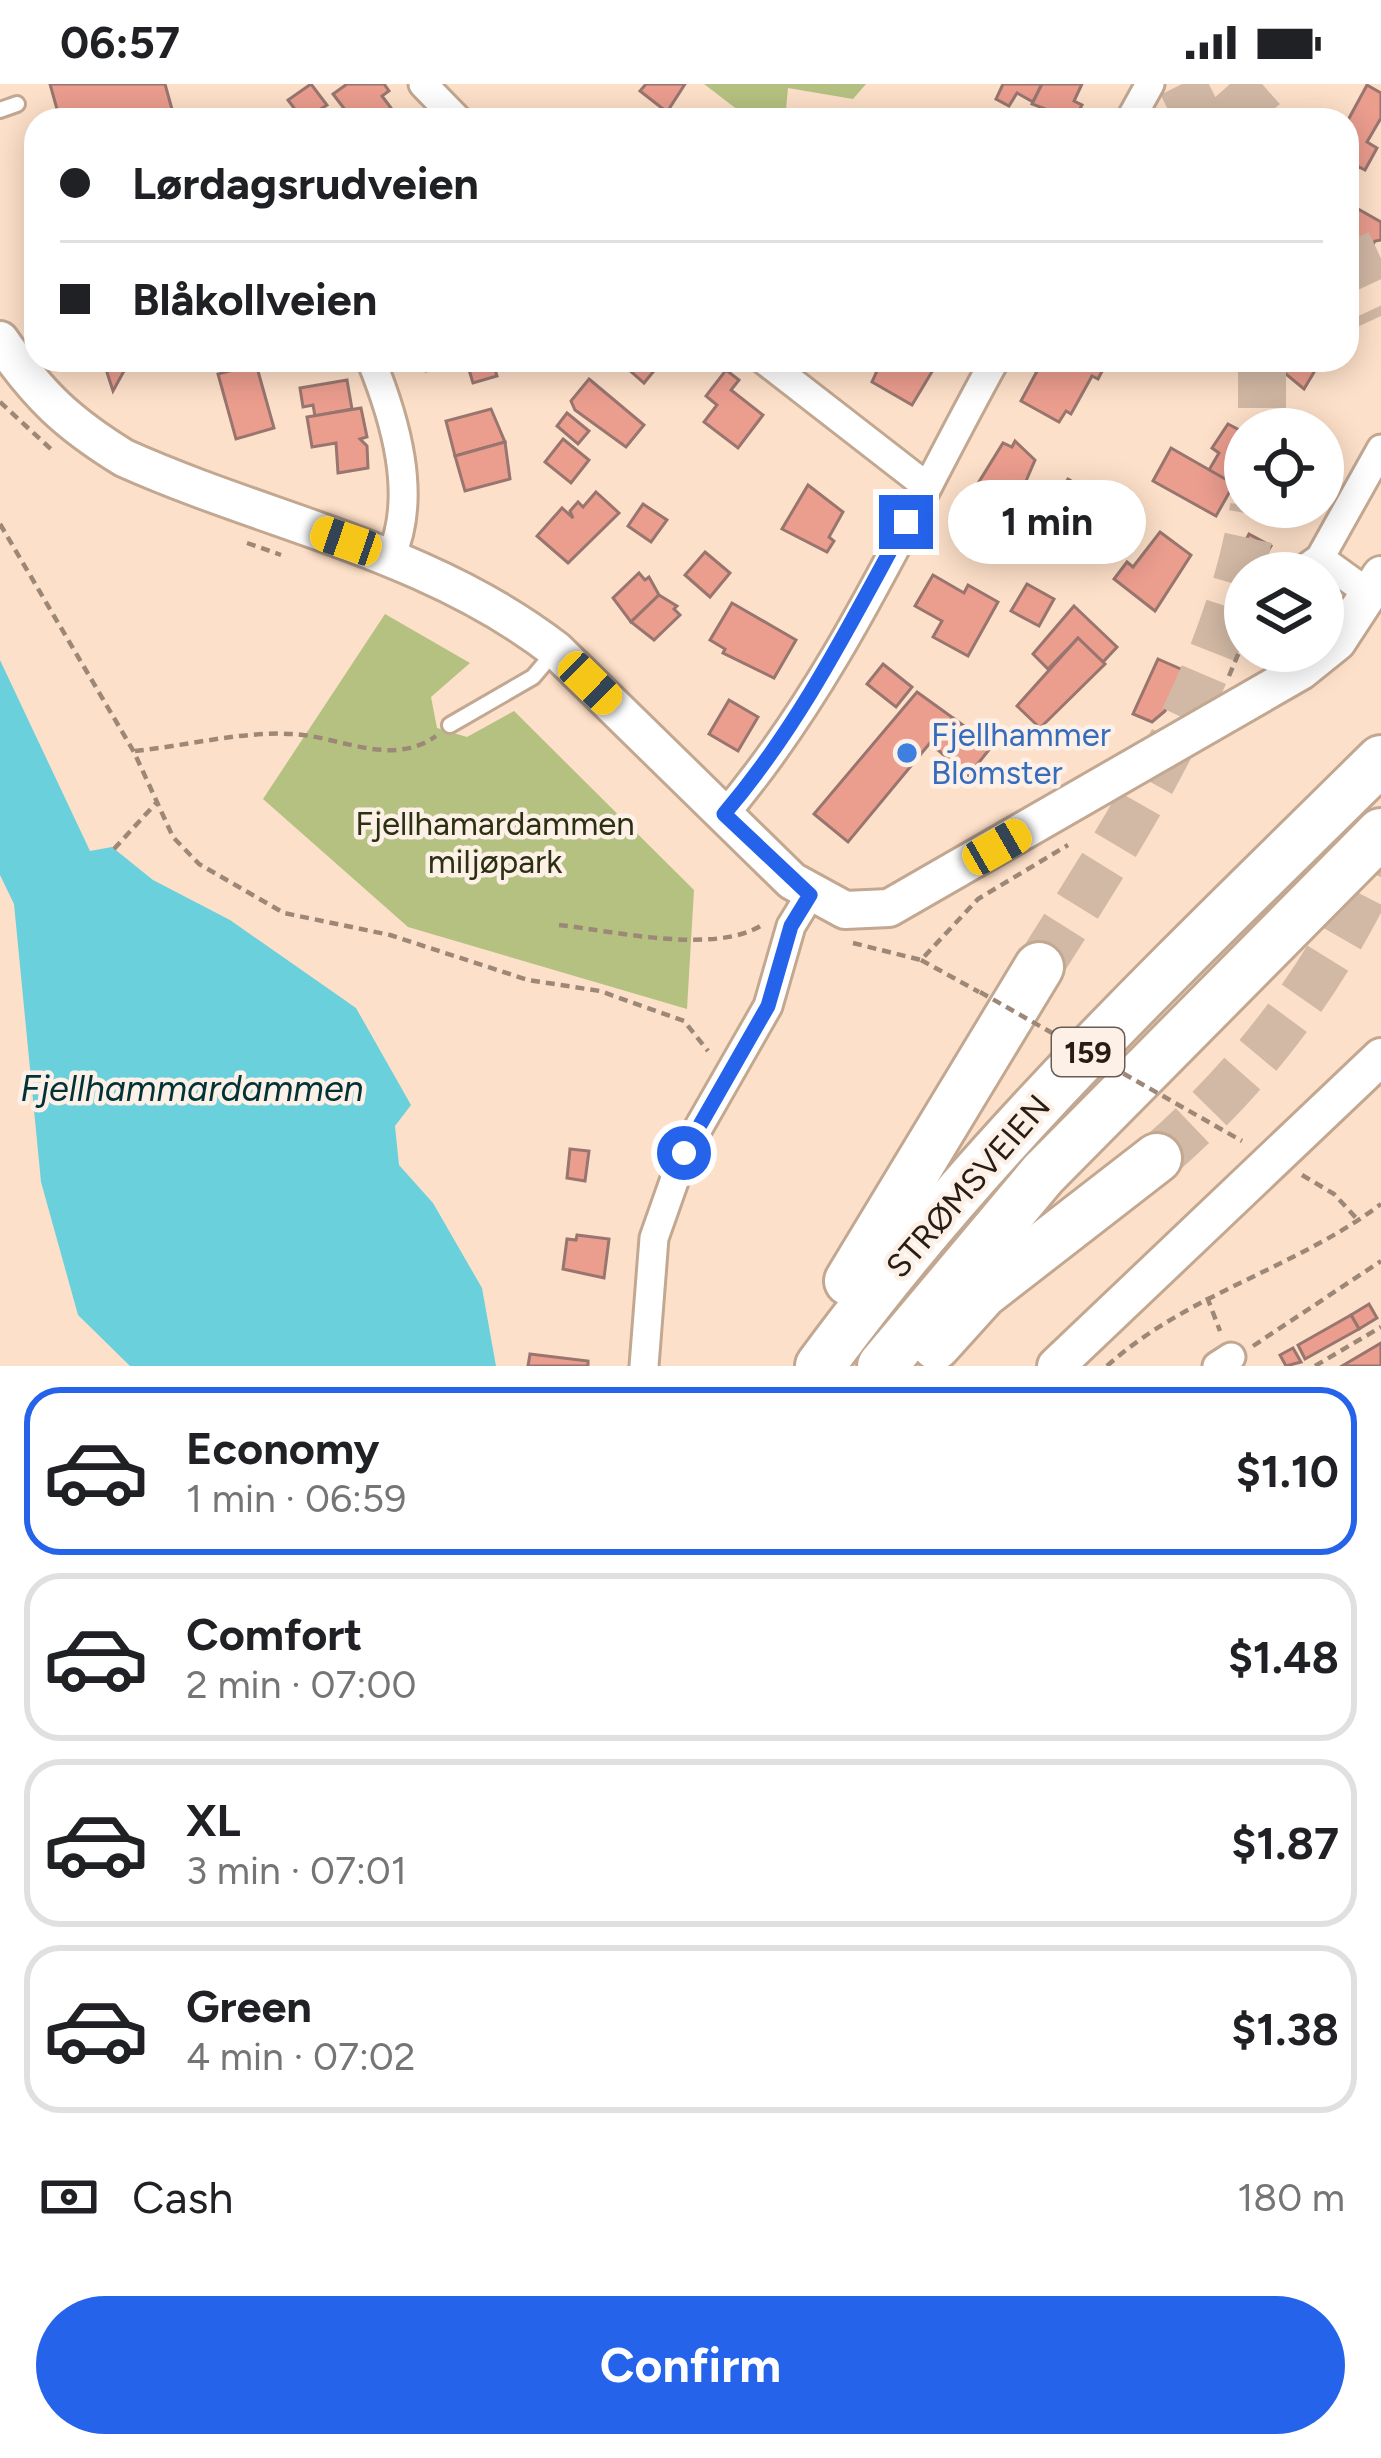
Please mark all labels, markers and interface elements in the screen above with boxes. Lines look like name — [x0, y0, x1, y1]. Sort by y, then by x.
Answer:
text: 06:57 — [60, 15, 180, 69]
text: Lørdagsrudveien — [132, 156, 479, 210]
text: Blåkollveien — [132, 272, 377, 326]
map controls — [1224, 408, 1344, 672]
button: locate — [1224, 408, 1344, 528]
callout: 1 min — [948, 480, 1146, 564]
route end — [879, 495, 933, 549]
text: 1 min — [1001, 498, 1093, 545]
car — [306, 512, 386, 570]
button: layers — [1224, 552, 1344, 672]
car — [552, 645, 628, 721]
place label: Fjellhammer Blomster — [931, 715, 1111, 792]
marker: Fjellhammer Blomster — [894, 740, 920, 766]
park label: Fjellhamardammen miljøpark — [355, 804, 635, 881]
car — [957, 813, 1037, 881]
road number: 159 — [1052, 1028, 1124, 1076]
water label: Fjellhammardammen — [20, 1067, 364, 1110]
street label: STRØMSVEIEN — [878, 1087, 1058, 1285]
route start — [657, 1126, 711, 1180]
icon: car — [42, 1417, 150, 1525]
text: Economy — [186, 1421, 379, 1475]
text: $1.10 — [1236, 1444, 1339, 1498]
text: 1 min · 06:59 — [186, 1475, 406, 1522]
icon: car — [42, 1603, 150, 1711]
text: Comfort — [186, 1607, 362, 1661]
text: $1.48 — [1228, 1630, 1339, 1684]
text: 2 min · 07:00 — [186, 1661, 416, 1708]
icon: car — [42, 1789, 150, 1897]
text: XL — [186, 1793, 241, 1847]
text: $1.87 — [1231, 1816, 1339, 1870]
text: 3 min · 07:01 — [186, 1847, 407, 1894]
icon: car — [42, 1975, 150, 2083]
text: Green — [186, 1979, 312, 2033]
text: $1.38 — [1231, 2002, 1339, 2056]
text: 4 min · 07:02 — [186, 2033, 416, 2080]
icon: cash — [36, 2164, 102, 2230]
text: Cash — [132, 2170, 233, 2224]
text: 180 m — [1237, 2174, 1345, 2221]
button: Confirm — [36, 2296, 1345, 2434]

